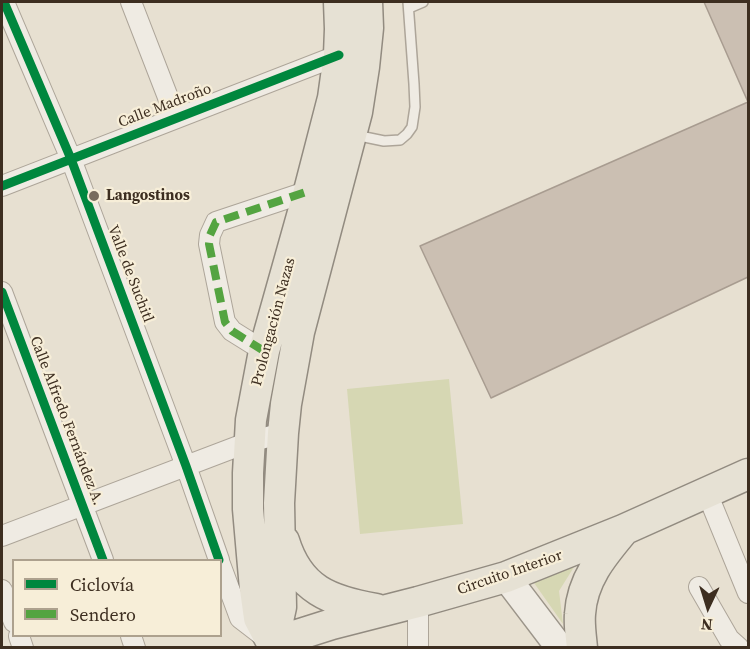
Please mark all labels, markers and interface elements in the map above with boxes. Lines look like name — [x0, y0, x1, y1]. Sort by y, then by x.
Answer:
street label: Calle Madroño — [116, 80, 214, 132]
place label: Langostinos — [106, 187, 190, 205]
marker: Langostinos — [87, 189, 101, 203]
street label: Valle de Suchitl — [103, 223, 157, 325]
street label: Prolongación Nazas — [248, 256, 300, 388]
street label: Calle Alfredo Fernández A. — [25, 334, 107, 508]
street label: Circuito Interior — [455, 547, 565, 599]
legend — [12, 559, 222, 637]
text: Ciclovía — [70, 572, 134, 597]
north arrow — [678, 577, 738, 637]
text: Sendero — [70, 602, 136, 627]
text: N — [700, 614, 713, 636]

